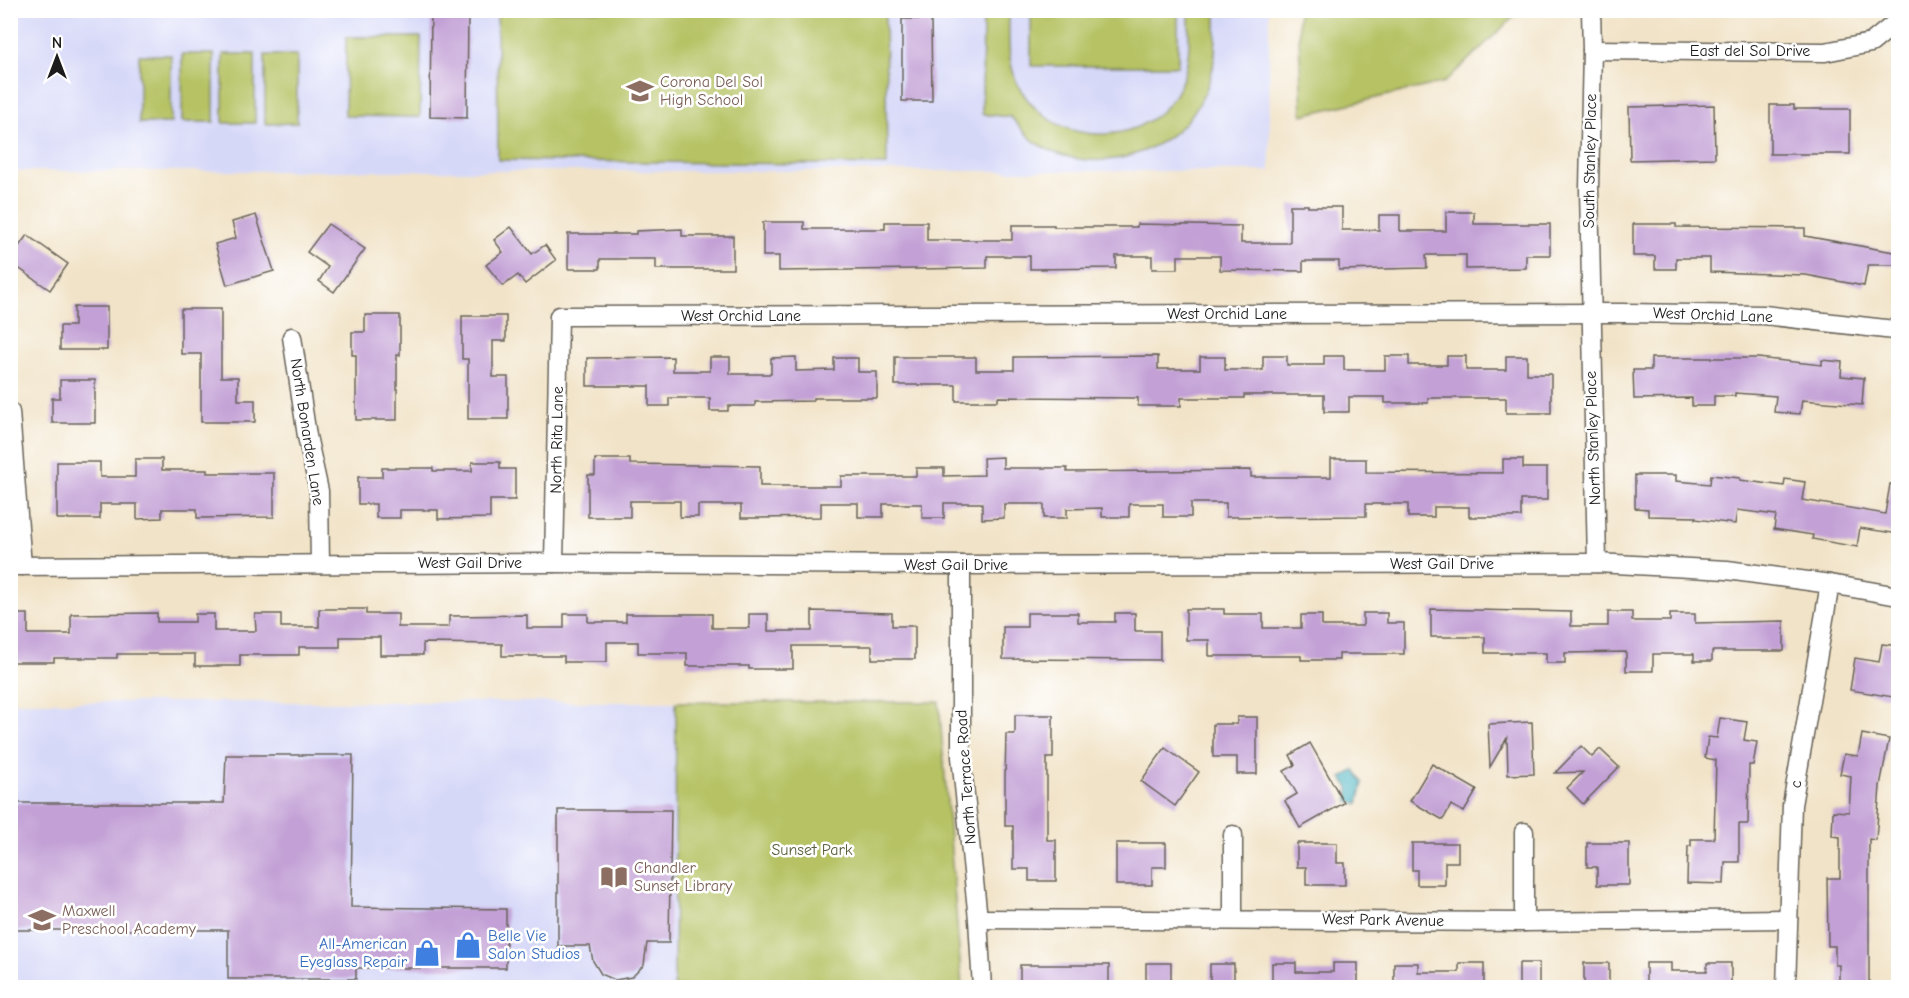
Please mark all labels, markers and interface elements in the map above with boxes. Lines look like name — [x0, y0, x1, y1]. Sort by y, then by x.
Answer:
north arrow — [27, 27, 87, 87]
text: N — [52, 34, 62, 52]
street label: East del Sol Drive — [1690, 42, 1810, 60]
place label: Corona Del Sol High School — [660, 73, 763, 109]
school or university icon: Corona Del Sol High School — [625, 76, 655, 106]
street label: South Stanley Place — [1580, 94, 1600, 228]
street label: West Orchid Lane — [1653, 304, 1773, 326]
street label: West Orchid Lane — [1167, 305, 1287, 323]
street label: West Orchid Lane — [681, 307, 801, 325]
street label: North Bonarden Lane — [286, 357, 328, 507]
street label: North Stanley Place — [1582, 371, 1604, 505]
street label: North Rita Lane — [547, 386, 567, 494]
street label: West Gail Drive — [418, 554, 522, 572]
street label: West Gail Drive — [1390, 555, 1494, 573]
street label: West Gail Drive — [904, 556, 1008, 574]
street label: North Terrace Road — [952, 709, 980, 845]
street label: c — [1786, 778, 1806, 789]
park label: Sunset Park — [771, 841, 853, 859]
place label: Chandler Sunset Library — [634, 859, 733, 895]
library icon: Chandler Sunset Library — [599, 862, 629, 892]
place label: Maxwell Preschool Academy — [62, 902, 197, 938]
school or university icon: Maxwell Preschool Academy — [27, 905, 57, 935]
street label: West Park Avenue — [1322, 910, 1444, 930]
place label: Belle Vie Salon Studios — [488, 927, 580, 963]
shop icon: Belle Vie Salon Studios — [453, 930, 483, 960]
place label: All-American Eyeglass Repair — [299, 935, 408, 971]
shop icon: All-American Eyeglass Repair — [412, 938, 442, 968]

